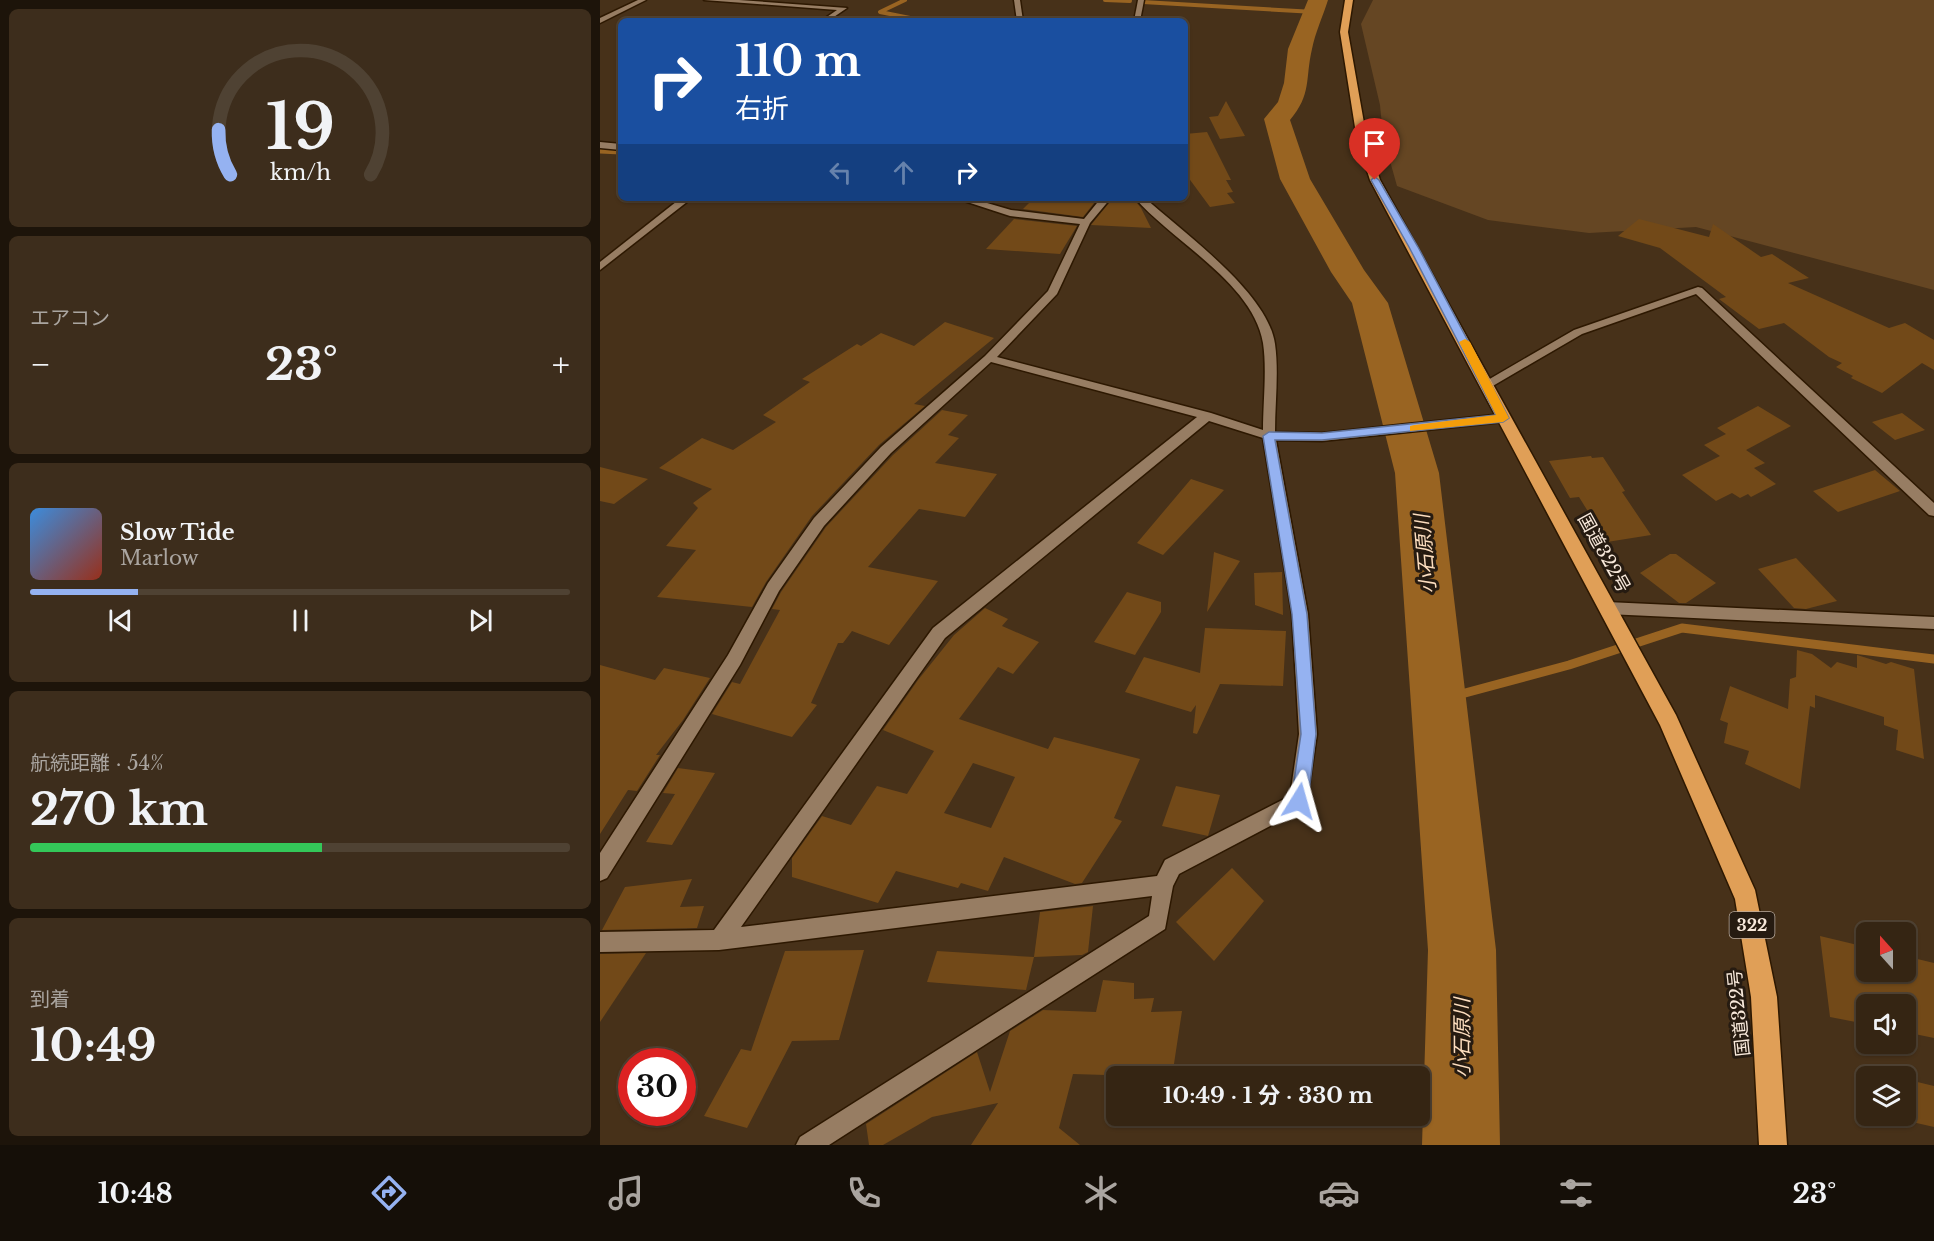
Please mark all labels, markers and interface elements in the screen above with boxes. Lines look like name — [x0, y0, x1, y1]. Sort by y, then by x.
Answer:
text: 110 m — [735, 35, 861, 87]
icon: right — [636, 42, 714, 120]
text: 19 — [265, 88, 335, 166]
text: 右折 — [735, 92, 789, 125]
pin — [1349, 118, 1400, 180]
icon: arrive — [1358, 127, 1391, 160]
icon: left — [824, 156, 857, 189]
icon: ahead — [887, 156, 920, 189]
icon: right — [950, 156, 983, 189]
text: km/h — [270, 159, 331, 186]
text: エアコン — [30, 306, 110, 330]
text: 23° — [265, 336, 338, 392]
text: − — [30, 344, 51, 385]
text: + — [552, 344, 570, 385]
street label: 国道322号 — [1573, 510, 1635, 596]
water label: 小石原川 — [1409, 511, 1440, 595]
text: Slow Tide — [120, 519, 235, 546]
text: Marlow — [120, 546, 199, 570]
icon: previous — [104, 604, 137, 637]
icon: pause — [284, 604, 317, 637]
icon: next — [464, 604, 497, 637]
text: 航続距離 · 54% — [30, 751, 164, 775]
position arrow — [1267, 769, 1331, 833]
text: 270 km — [30, 781, 208, 837]
road number: 322 — [1730, 912, 1774, 938]
north arrow — [1856, 922, 1916, 982]
map controls — [1856, 922, 1916, 1126]
street label: 国道322号 — [1723, 968, 1755, 1058]
text: 到着 — [30, 987, 70, 1011]
button: sound — [1856, 994, 1916, 1054]
water label: 小石原川 — [1450, 996, 1474, 1078]
text: 10:49 — [30, 1017, 157, 1073]
speed limit sign: 30 — [618, 1048, 696, 1126]
button: layers — [1856, 1066, 1916, 1126]
text: 10:49 · 1 分 · 330 m — [1163, 1082, 1373, 1109]
icon: directions — [368, 1172, 410, 1214]
icon: music — [605, 1172, 647, 1214]
icon: phone — [843, 1172, 885, 1214]
icon: climate — [1080, 1172, 1122, 1214]
icon: car — [1318, 1172, 1360, 1214]
icon: filters — [1555, 1172, 1597, 1214]
text: 10:48 — [98, 1177, 173, 1210]
text: 23° — [1792, 1177, 1836, 1210]

